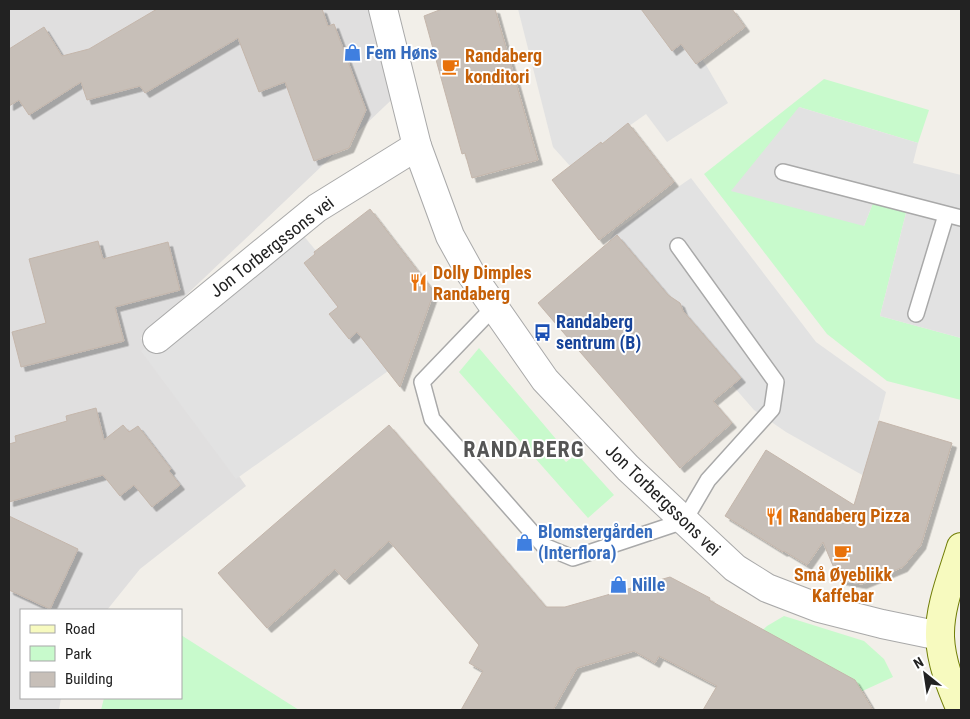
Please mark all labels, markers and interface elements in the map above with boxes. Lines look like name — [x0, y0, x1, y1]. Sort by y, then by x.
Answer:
place label: Fem Høns — [366, 42, 438, 63]
shop icon: Fem Høns — [342, 43, 362, 63]
place label: Randaberg konditori — [465, 45, 542, 87]
cafe icon: Randaberg konditori — [441, 56, 461, 76]
street label: Jon Torbergssons vei — [206, 192, 338, 301]
place label: Dolly Dimples Randaberg — [433, 262, 532, 304]
restaurant icon: Dolly Dimples Randaberg — [409, 273, 429, 293]
place label: Randaberg sentrum (B) — [556, 311, 641, 354]
bus stop icon: Randaberg sentrum (B) — [532, 322, 552, 342]
district label: RANDABERG — [463, 437, 585, 462]
street label: Jon Torbergssons vei — [602, 439, 725, 560]
place label: Randaberg Pizza — [789, 505, 910, 526]
restaurant icon: Randaberg Pizza — [765, 506, 785, 526]
place label: Blomstergården (Interflora) — [538, 521, 653, 564]
shop icon: Blomstergården (Interflora) — [514, 532, 534, 552]
cafe icon: Små Øyeblikk Kaffebar — [833, 542, 853, 562]
place label: Små Øyeblikk Kaffebar — [794, 564, 893, 606]
place label: Nille — [632, 574, 666, 595]
shop icon: Nille — [608, 575, 628, 595]
legend — [20, 609, 182, 699]
text: Road — [65, 620, 95, 638]
text: Park — [65, 645, 92, 663]
north arrow — [900, 649, 950, 699]
text: N — [911, 654, 926, 672]
text: Building — [65, 670, 113, 688]

